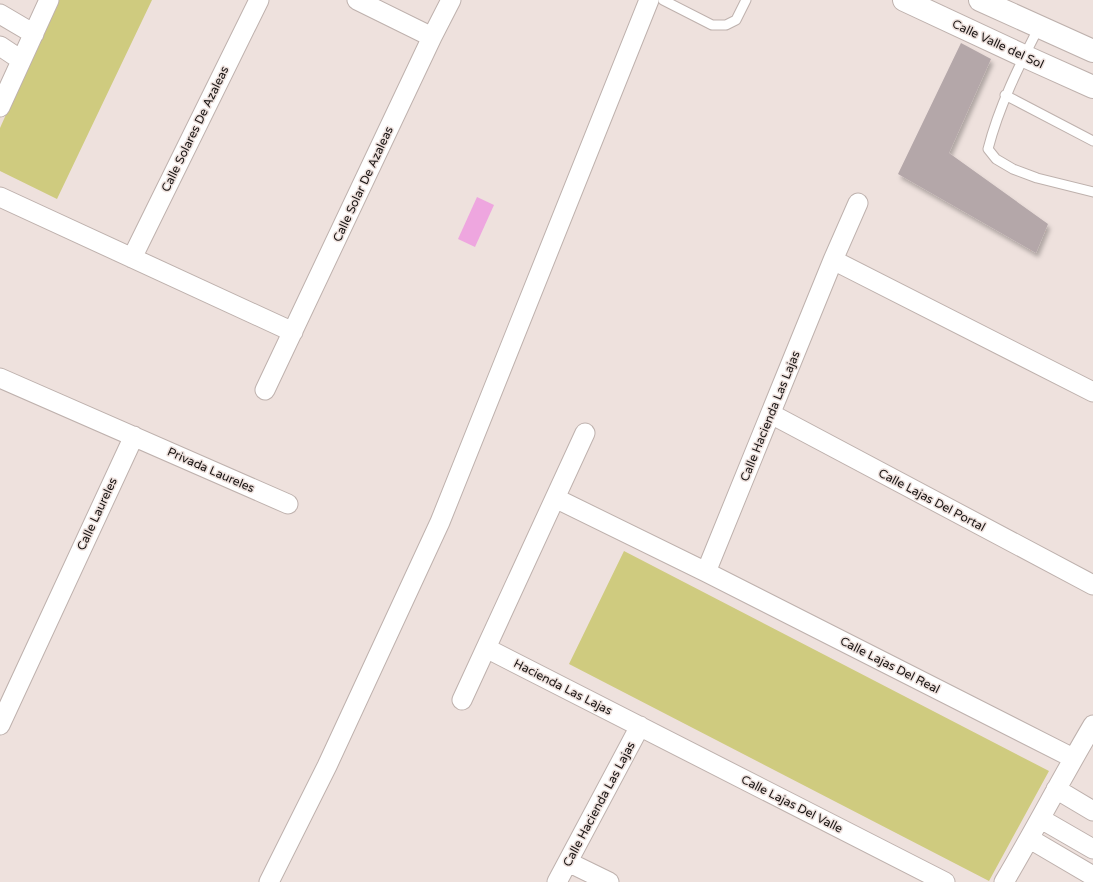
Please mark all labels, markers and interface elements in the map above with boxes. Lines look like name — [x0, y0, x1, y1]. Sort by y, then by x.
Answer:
street label: Calle Valle del Sol — [950, 17, 1046, 71]
street label: Calle Solares De Azaleas — [158, 64, 232, 194]
street label: Calle Solar De Azaleas — [330, 124, 396, 244]
street label: Calle Hacienda Las Lajas — [737, 349, 803, 483]
street label: Privada Laureles — [165, 445, 257, 496]
street label: Calle Lajas Del Portal — [876, 466, 988, 534]
street label: Calle Laureles — [74, 475, 120, 553]
street label: Calle Lajas Del Real — [838, 634, 942, 696]
street label: Hacienda Las Lajas — [511, 656, 615, 718]
street label: Calle Hacienda Las Lajas — [560, 739, 638, 869]
street label: Calle Lajas Del Valle — [739, 772, 845, 836]

